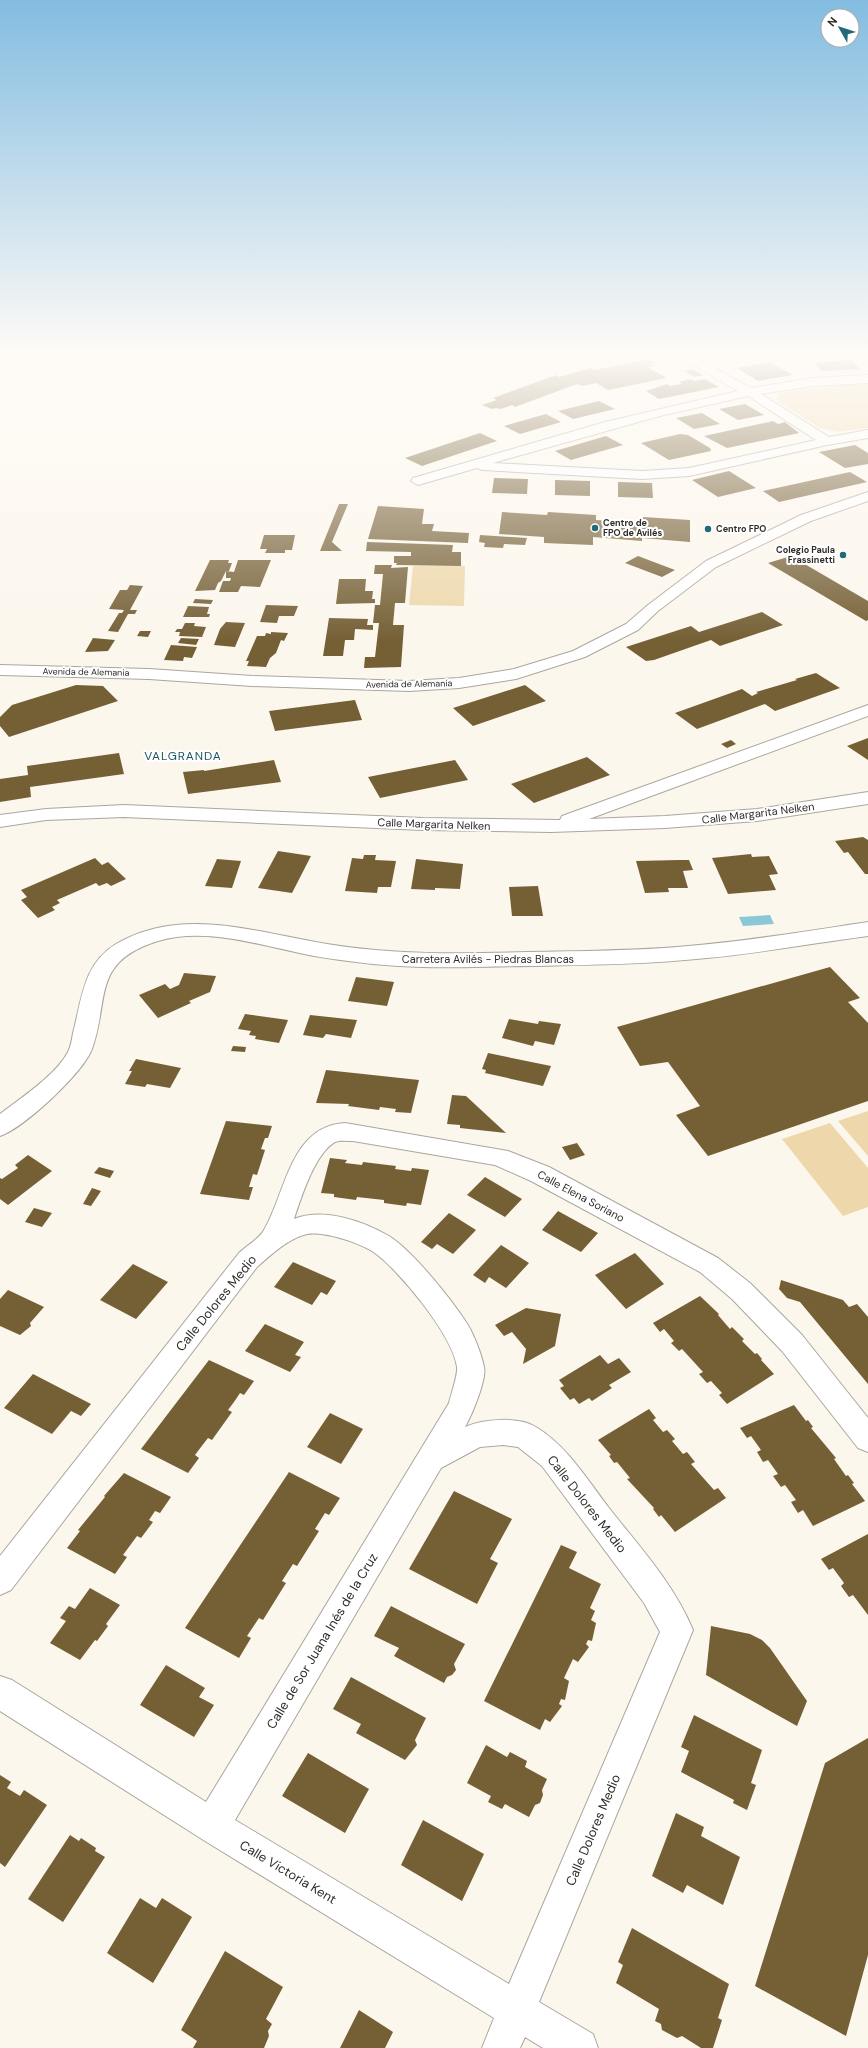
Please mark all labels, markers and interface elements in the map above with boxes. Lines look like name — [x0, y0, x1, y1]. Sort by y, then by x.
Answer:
north arrow — [820, 8, 860, 48]
text: N — [824, 14, 840, 29]
place label: Centro de FPO de Avilés — [603, 517, 662, 539]
marker: Centro de FPO de Avilés — [590, 523, 600, 533]
place label: Centro FPO — [716, 523, 766, 535]
marker: Centro FPO — [703, 524, 713, 534]
place label: Colegio Paula Frassinetti — [776, 544, 835, 566]
marker: Colegio Paula Frassinetti — [838, 550, 848, 560]
street label: Avenida de Alemania — [43, 665, 130, 679]
street label: Avenida de Alemania — [366, 677, 453, 691]
district label: VALGRANDA — [144, 748, 222, 764]
street label: Calle Margarita Nelken — [701, 799, 815, 827]
street label: Calle Margarita Nelken — [377, 815, 491, 833]
street label: Carretera Avilés - Piedras Blancas — [402, 952, 574, 966]
street label: Calle Elena Soriano — [535, 1167, 627, 1225]
street label: Calle Dolores Medio — [172, 1251, 260, 1355]
street label: Calle Dolores Medio — [544, 1452, 631, 1557]
street label: Calle de Sor Juana Inés de la Cruz — [263, 1550, 381, 1732]
street label: Calle Dolores Medio — [562, 1771, 624, 1888]
street label: Calle Victoria Kent — [236, 1836, 340, 1908]

